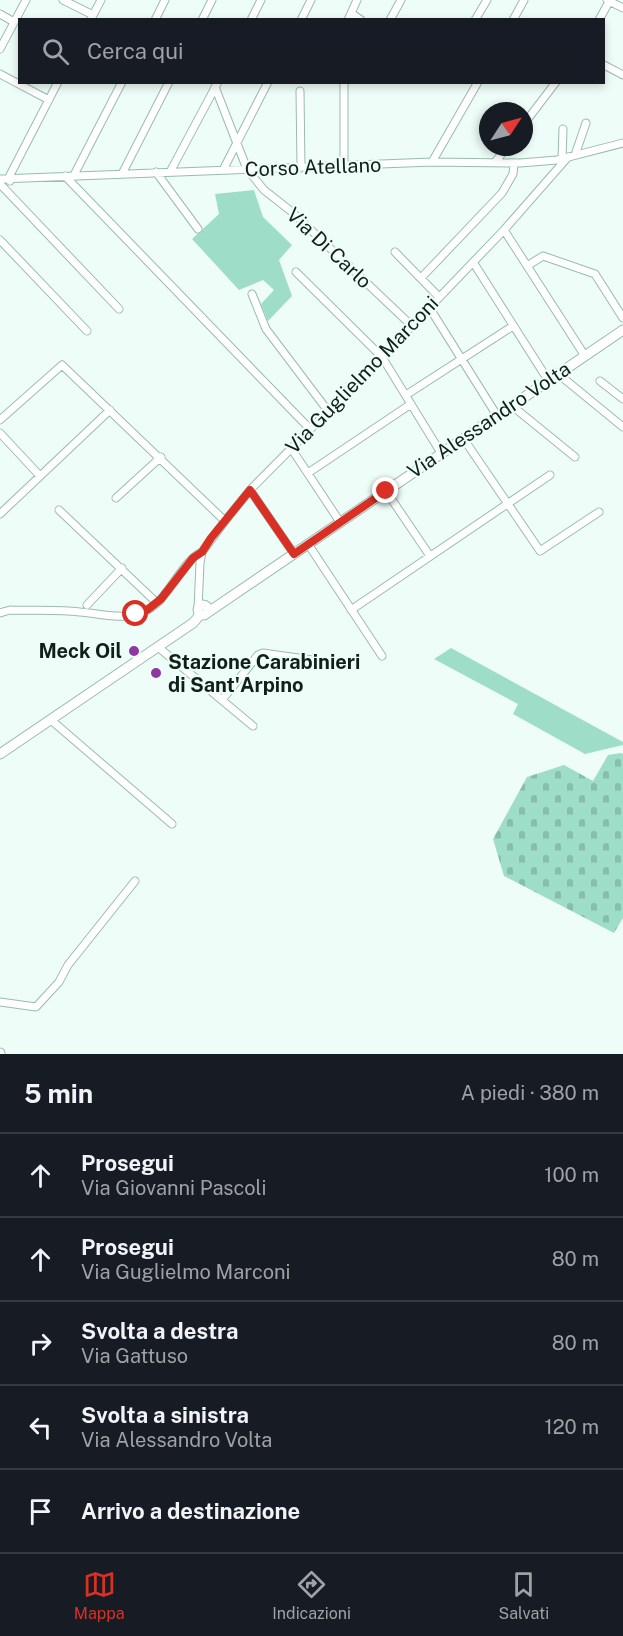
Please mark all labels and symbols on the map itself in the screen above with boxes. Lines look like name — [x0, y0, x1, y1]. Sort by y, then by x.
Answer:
north arrow — [479, 102, 533, 156]
street label: Corso Atellano — [244, 153, 382, 181]
street label: Via Di Carlo — [282, 203, 376, 293]
street label: Via Guglielmo Marconi — [281, 291, 443, 459]
street label: Via Alessandro Volta — [403, 357, 575, 483]
route end — [372, 477, 398, 503]
route start — [122, 600, 148, 626]
place label: Meck Oil — [39, 639, 122, 663]
marker: Meck Oil — [127, 644, 141, 658]
place label: Stazione Carabinieri di Sant'Arpino — [168, 650, 360, 697]
marker: Stazione Carabinieri di Sant'Arpino — [149, 666, 163, 680]

